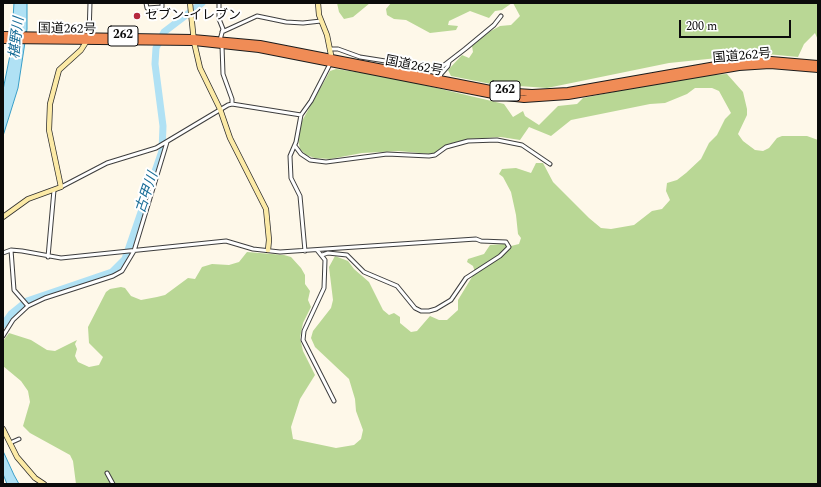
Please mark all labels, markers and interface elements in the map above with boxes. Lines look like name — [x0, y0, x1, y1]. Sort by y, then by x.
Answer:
place label: セブン-イレブン — [145, 8, 241, 24]
marker: セブン-イレブン — [132, 11, 142, 21]
scale bar — [681, 12, 793, 38]
water label: 椹野川 — [7, 16, 29, 60]
text: 200 m — [686, 17, 717, 36]
street label: 国道262号 — [38, 22, 96, 38]
road number: 262 — [108, 26, 138, 46]
street label: 国道262号 — [712, 47, 772, 67]
street label: 国道262号 — [384, 54, 444, 80]
road number: 262 — [490, 81, 520, 101]
water label: 古甲川 — [133, 170, 163, 216]

